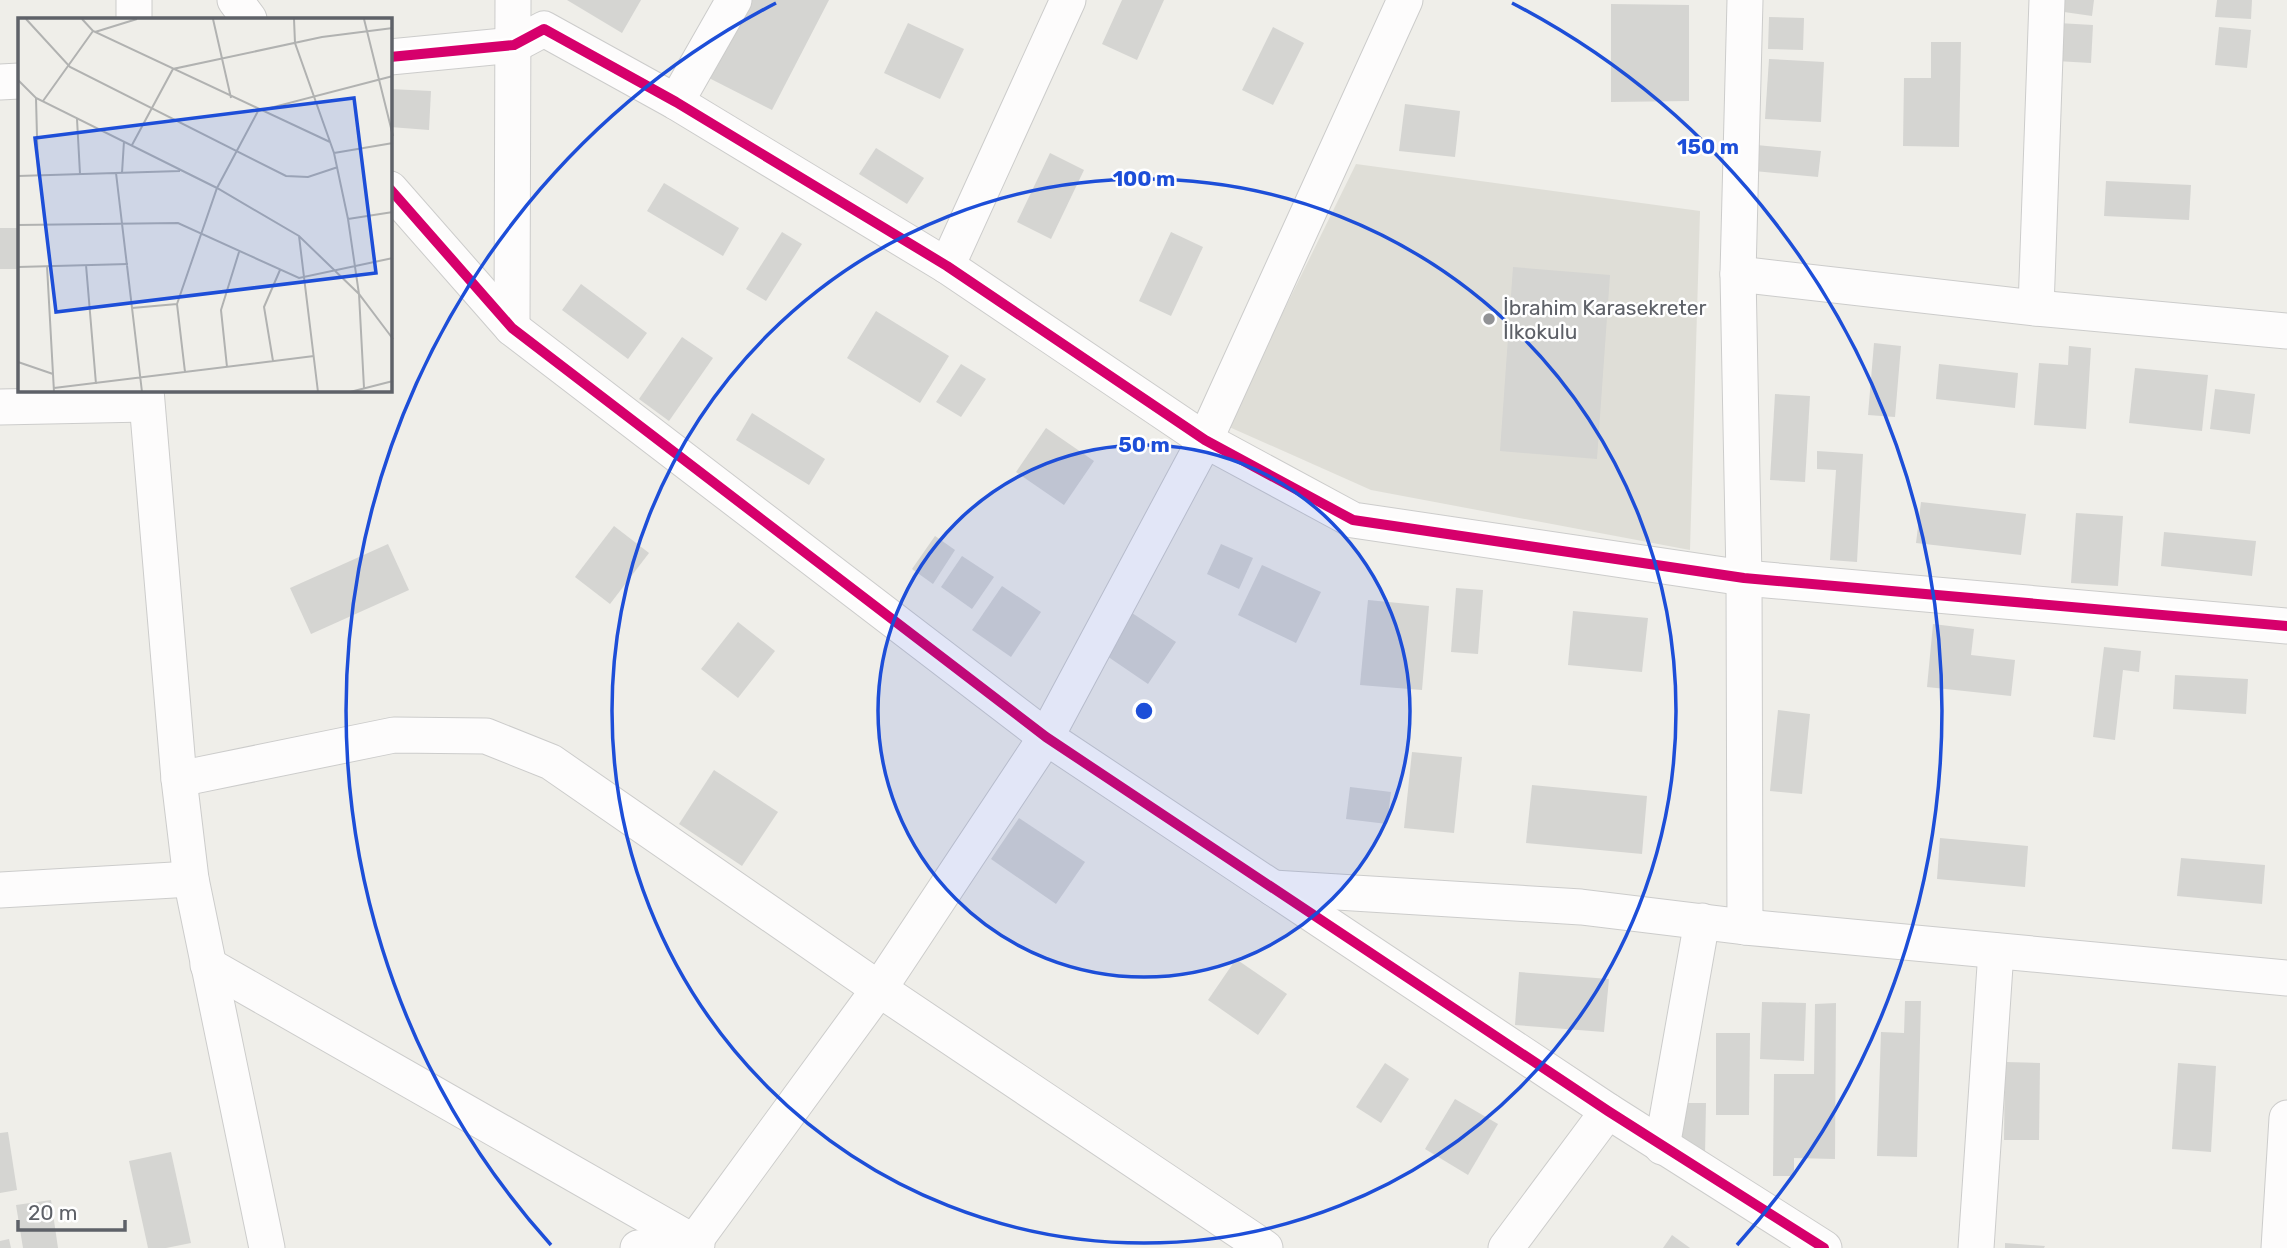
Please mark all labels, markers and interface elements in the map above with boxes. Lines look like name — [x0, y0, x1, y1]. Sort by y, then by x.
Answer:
inset map — [18, 18, 392, 392]
text: 150 m — [1677, 134, 1739, 159]
text: 100 m — [1113, 166, 1175, 191]
place label: İbrahim Karasekreter İlkokulu — [1503, 295, 1707, 344]
marker: İbrahim Karasekreter İlkokulu — [1481, 311, 1497, 327]
text: 50 m — [1118, 432, 1170, 457]
centre of rings — [1132, 699, 1156, 723]
scale bar — [18, 1188, 124, 1232]
text: 20 m — [28, 1200, 77, 1225]

